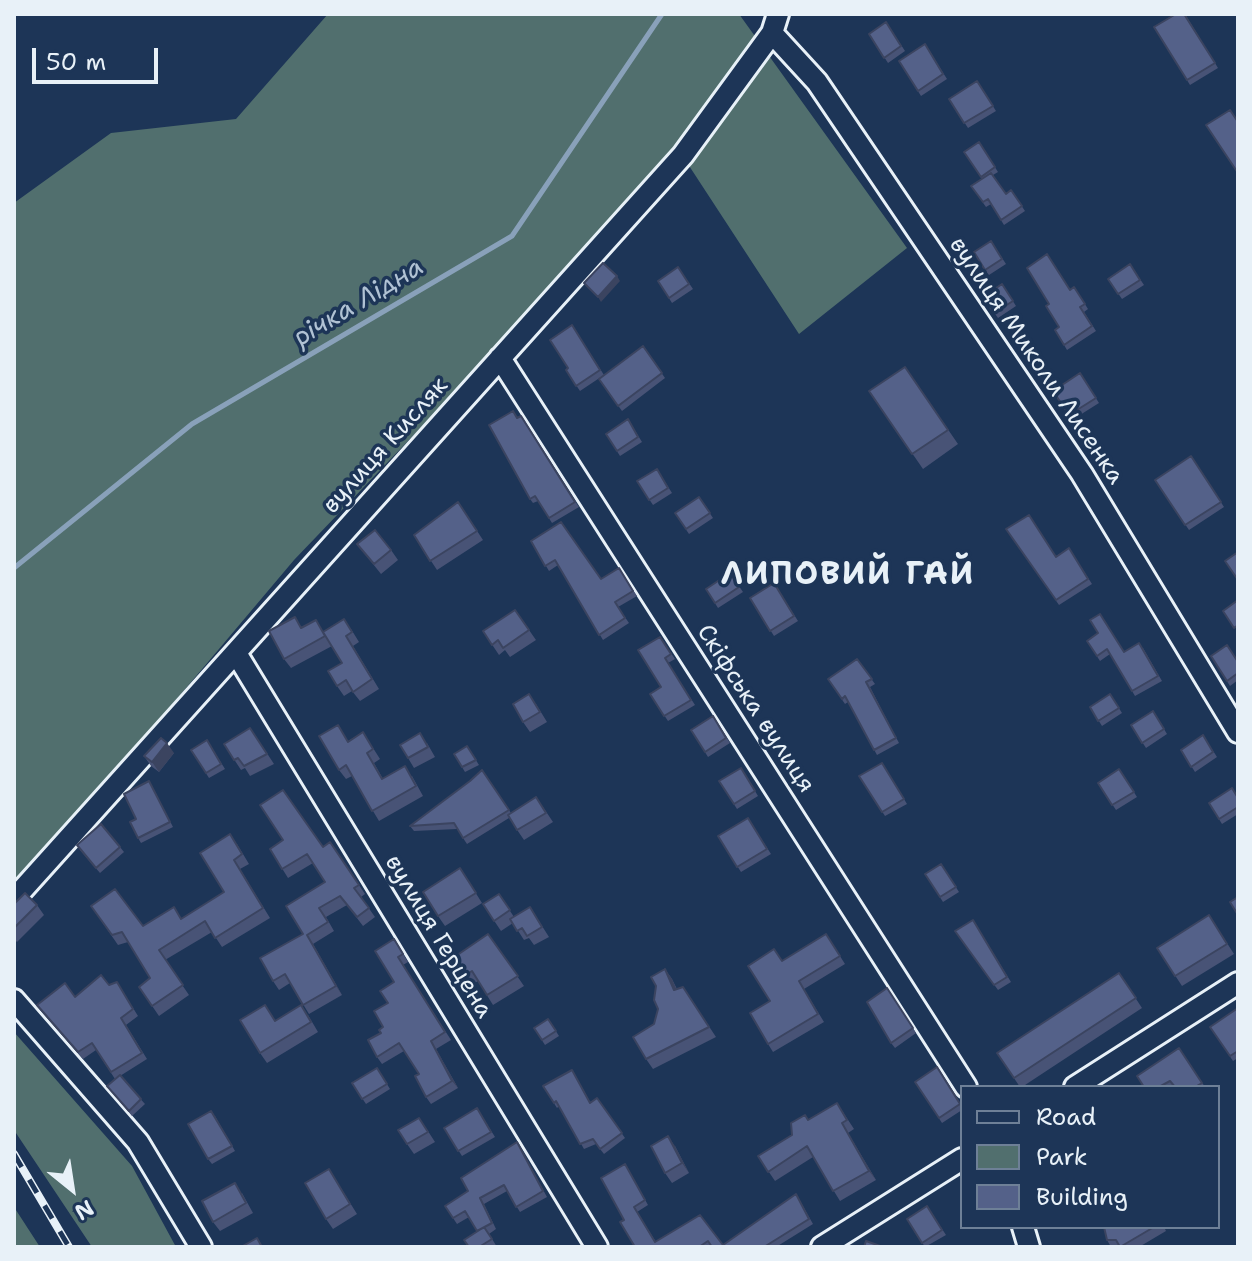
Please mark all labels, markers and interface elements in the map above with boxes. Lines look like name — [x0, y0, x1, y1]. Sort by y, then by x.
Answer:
scale bar — [36, 32, 162, 82]
text: 50 m — [46, 46, 106, 78]
street label: вулиця Миколи Лисенка — [942, 232, 1130, 490]
water label: річка Лідна — [288, 252, 430, 354]
street label: вулиця Кисляк — [317, 372, 455, 520]
district label: ЛИПОВИЙ ГАЙ — [721, 557, 975, 595]
street label: Скіфська вулиця — [690, 619, 820, 799]
street label: вулиця Герцена — [378, 850, 498, 1024]
legend — [960, 1085, 1220, 1229]
text: Road — [1036, 1101, 1096, 1133]
text: Park — [1036, 1141, 1088, 1173]
north arrow — [32, 1149, 112, 1229]
text: Building — [1036, 1181, 1128, 1213]
text: N — [69, 1193, 99, 1227]

